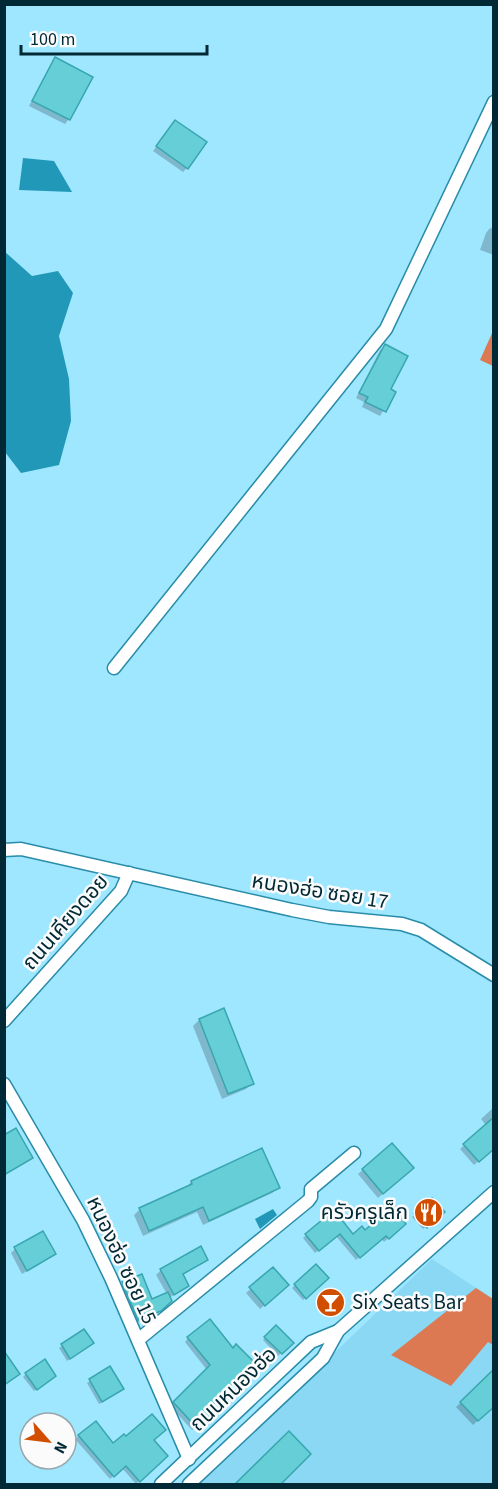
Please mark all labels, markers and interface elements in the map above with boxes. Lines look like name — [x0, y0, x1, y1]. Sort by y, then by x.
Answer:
scale bar — [21, 18, 207, 56]
text: 100 m — [30, 27, 75, 52]
street label: หนองฮ่อ ซอย 17 — [250, 865, 390, 917]
street label: ถนนเคียงดอย — [15, 867, 115, 977]
street label: หนองฮ่อ ซอย 15 — [79, 1191, 165, 1329]
restaurant icon: ครัวครูเล็ก — [413, 1196, 445, 1228]
place label: ครัวครูเล็ก — [321, 1197, 408, 1227]
bar icon: Six Seats Bar — [315, 1286, 347, 1318]
place label: Six Seats Bar — [352, 1287, 464, 1317]
street label: ถนนหนองฮ่อ — [183, 1340, 283, 1438]
north arrow — [18, 1411, 78, 1471]
text: N — [48, 1438, 73, 1457]

